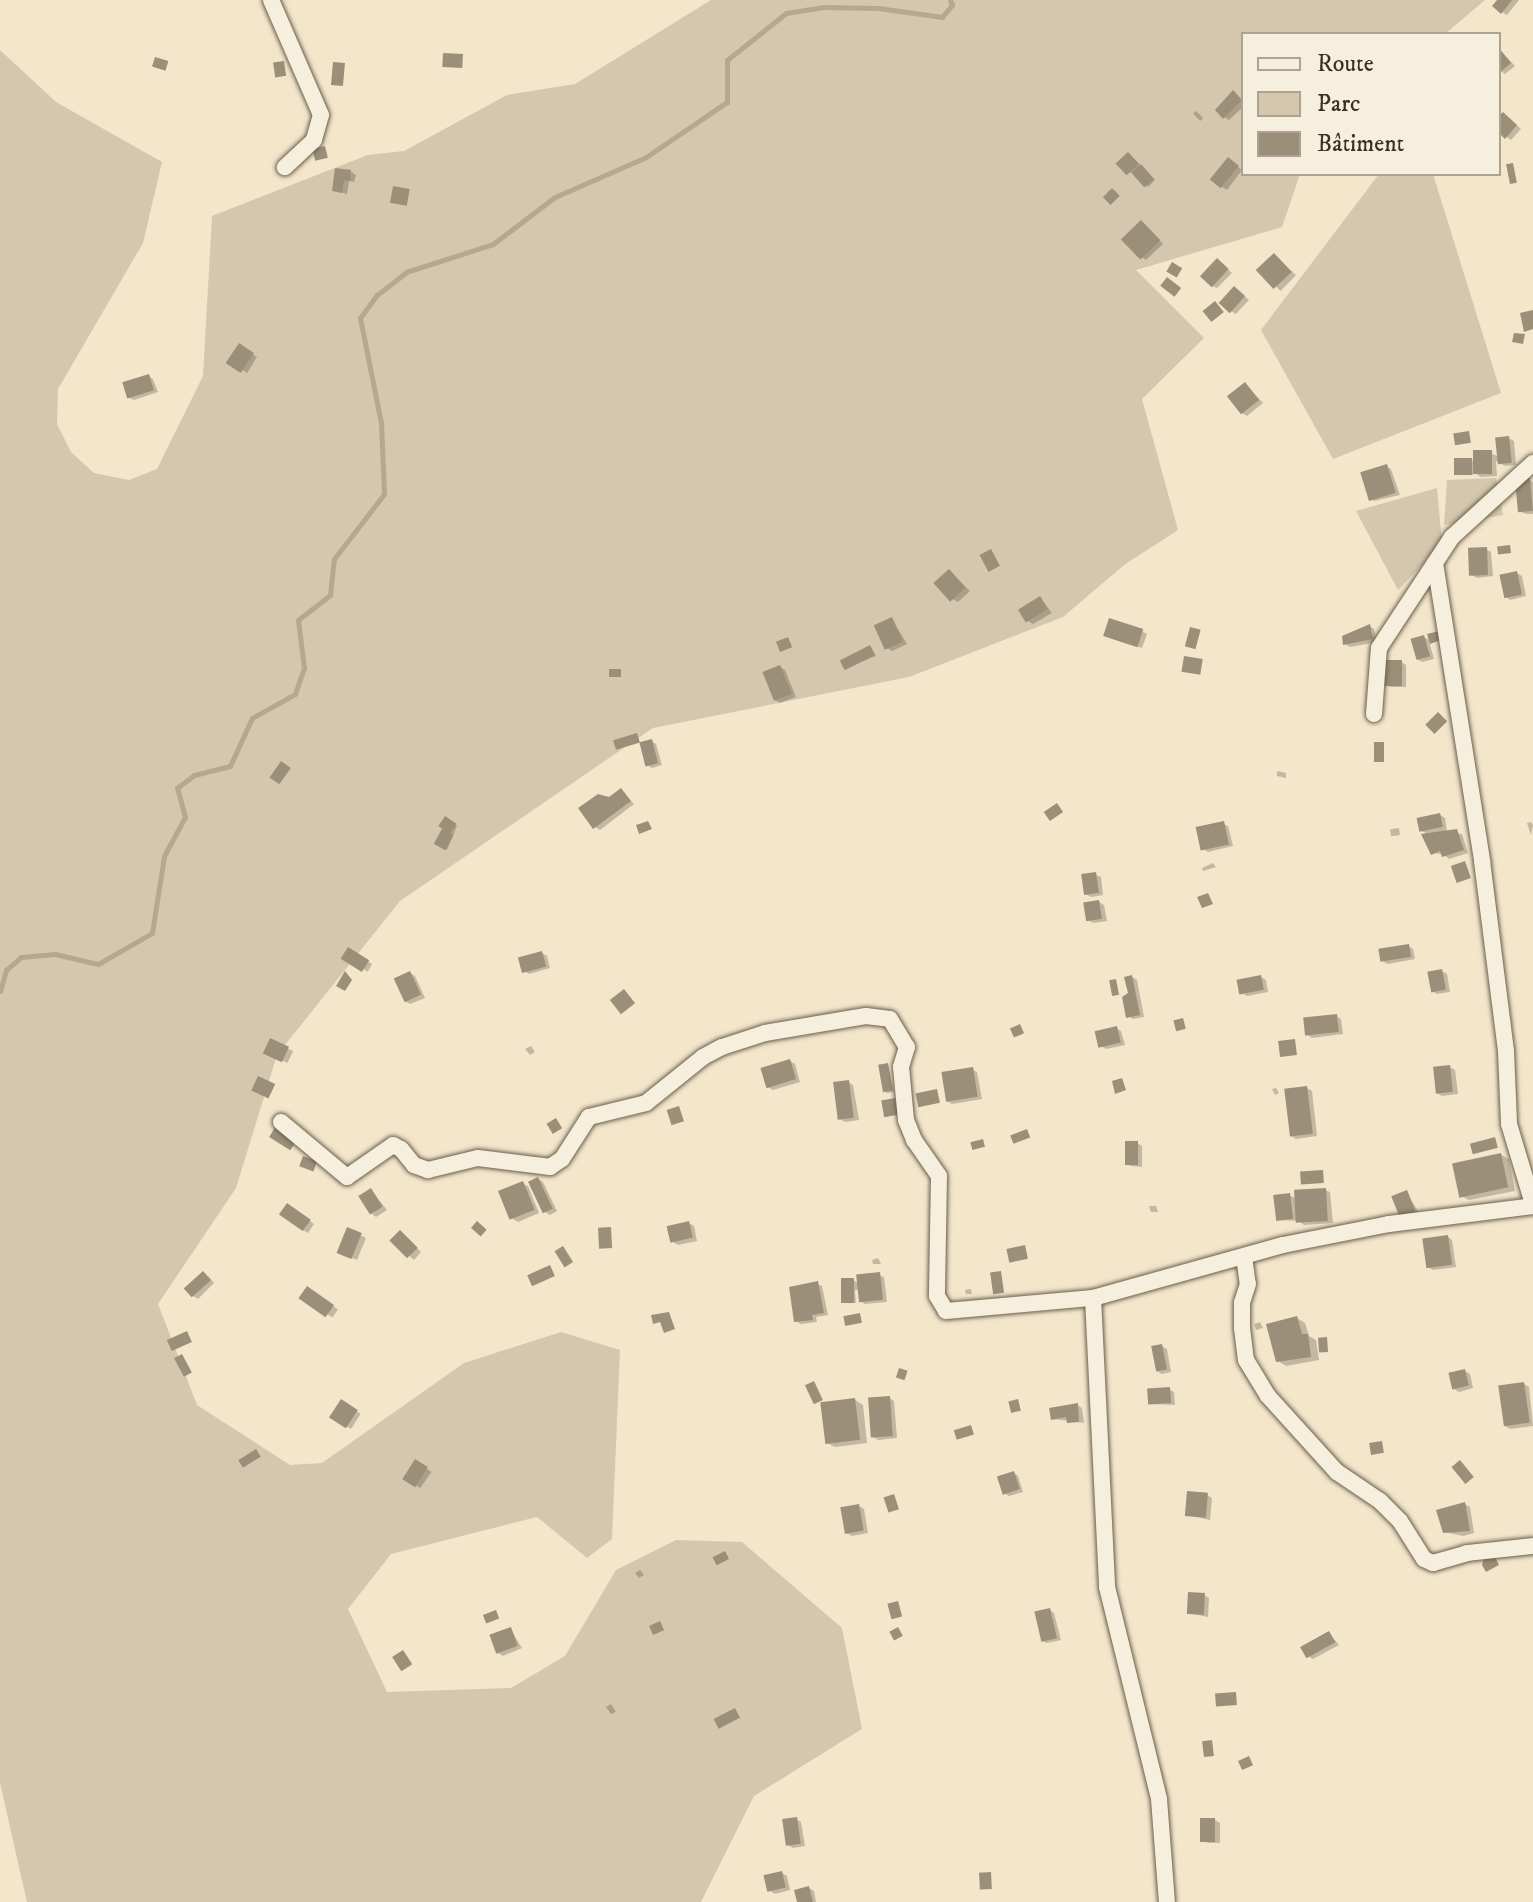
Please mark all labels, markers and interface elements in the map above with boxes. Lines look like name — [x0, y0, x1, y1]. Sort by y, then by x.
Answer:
legend — [1241, 32, 1501, 176]
text: Route — [1317, 49, 1374, 79]
text: Parc — [1317, 89, 1360, 119]
text: Bâtiment — [1317, 129, 1404, 159]

